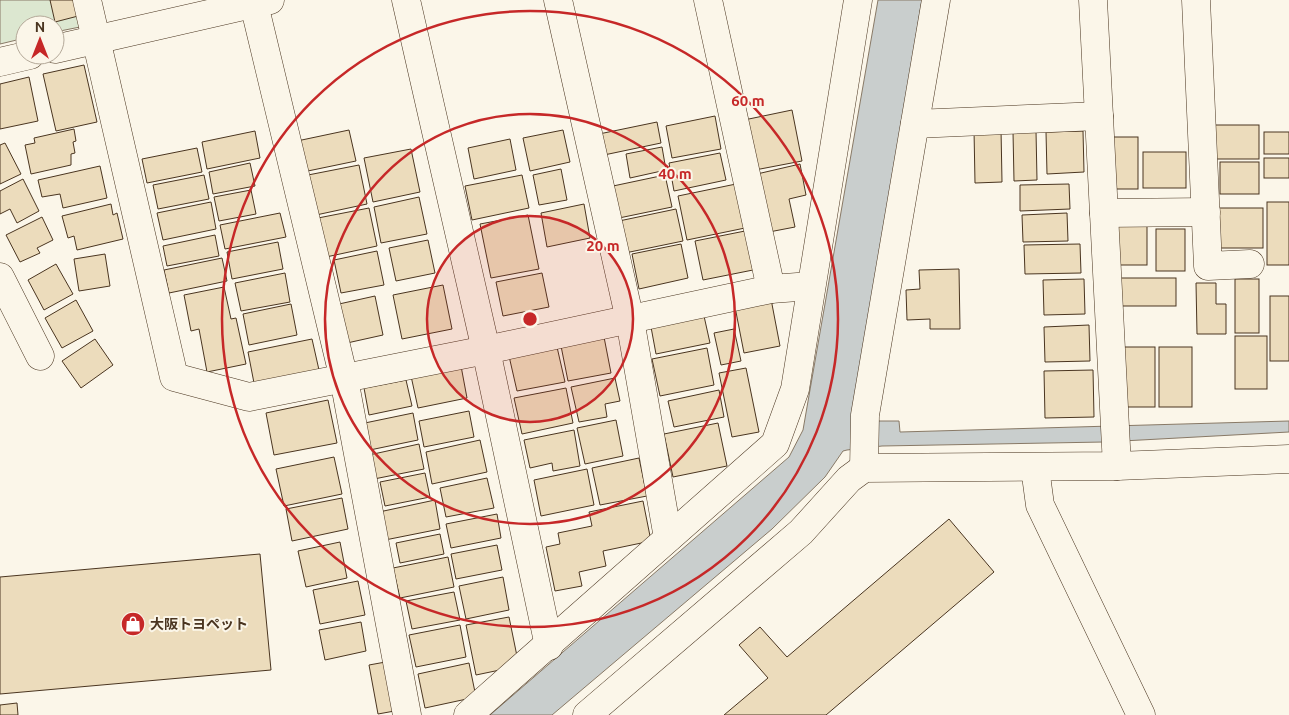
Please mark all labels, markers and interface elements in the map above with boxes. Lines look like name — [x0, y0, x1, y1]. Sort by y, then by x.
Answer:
north arrow — [15, 15, 65, 65]
text: N — [35, 19, 45, 35]
text: 60 m — [731, 92, 765, 109]
text: 40 m — [658, 165, 692, 182]
text: 20 m — [586, 237, 620, 254]
centre of rings — [521, 310, 539, 328]
shop icon: 大阪トヨペット — [120, 611, 146, 637]
place label: 大阪トヨペット — [150, 616, 248, 632]

